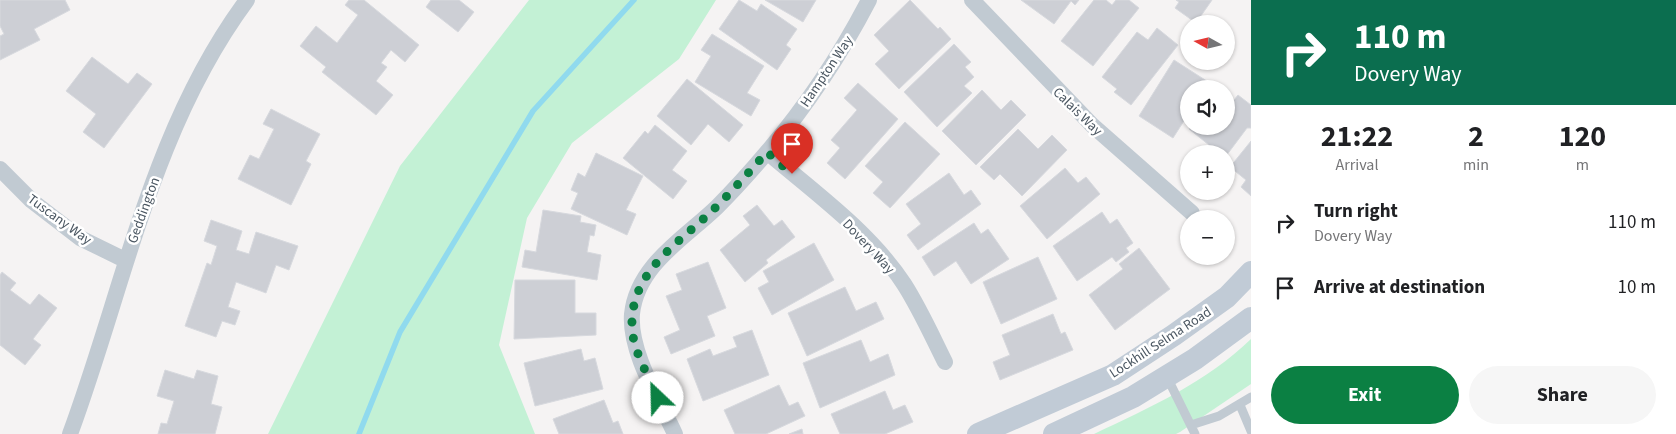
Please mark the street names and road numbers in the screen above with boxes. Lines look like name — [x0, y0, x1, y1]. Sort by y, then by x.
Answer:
street label: Hampton Way — [796, 31, 858, 111]
street label: Calais Way — [1048, 83, 1107, 141]
street label: Geddington — [123, 174, 165, 246]
street label: Tuscany Way — [23, 190, 96, 250]
street label: Dovery Way — [838, 215, 899, 279]
street label: Lockhill Selma Road — [1106, 302, 1215, 383]

